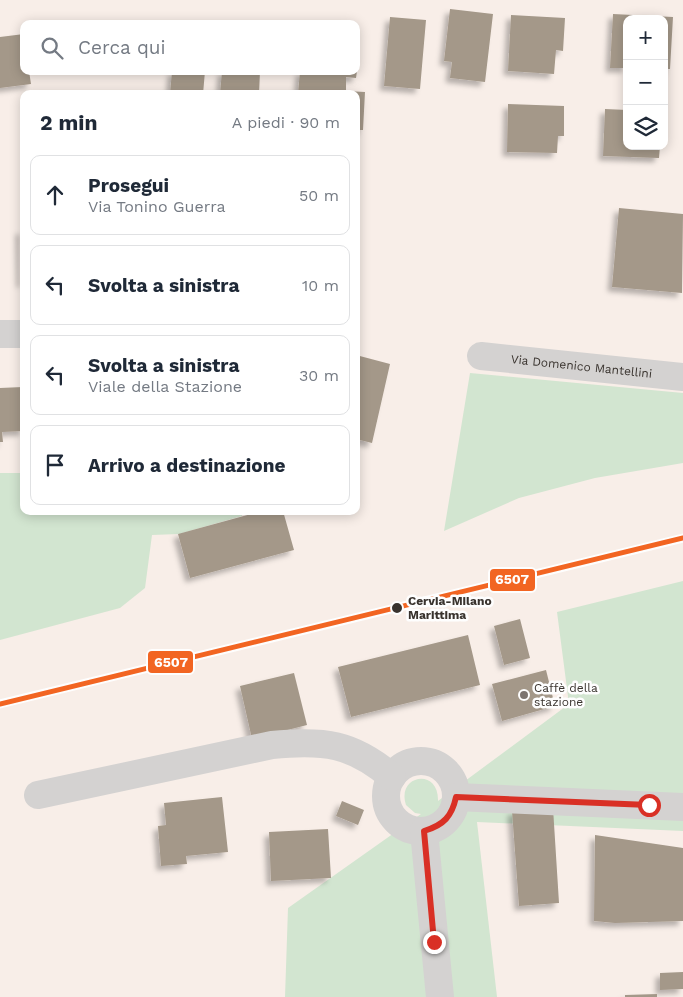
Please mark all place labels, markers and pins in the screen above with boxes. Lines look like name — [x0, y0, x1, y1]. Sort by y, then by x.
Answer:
place label: Cervia-Milano Marittima — [408, 594, 492, 622]
marker: Cervia-Milano Marittima — [390, 601, 404, 615]
place label: Caffè della stazione — [534, 681, 598, 709]
marker: Caffè della stazione — [518, 689, 530, 701]

